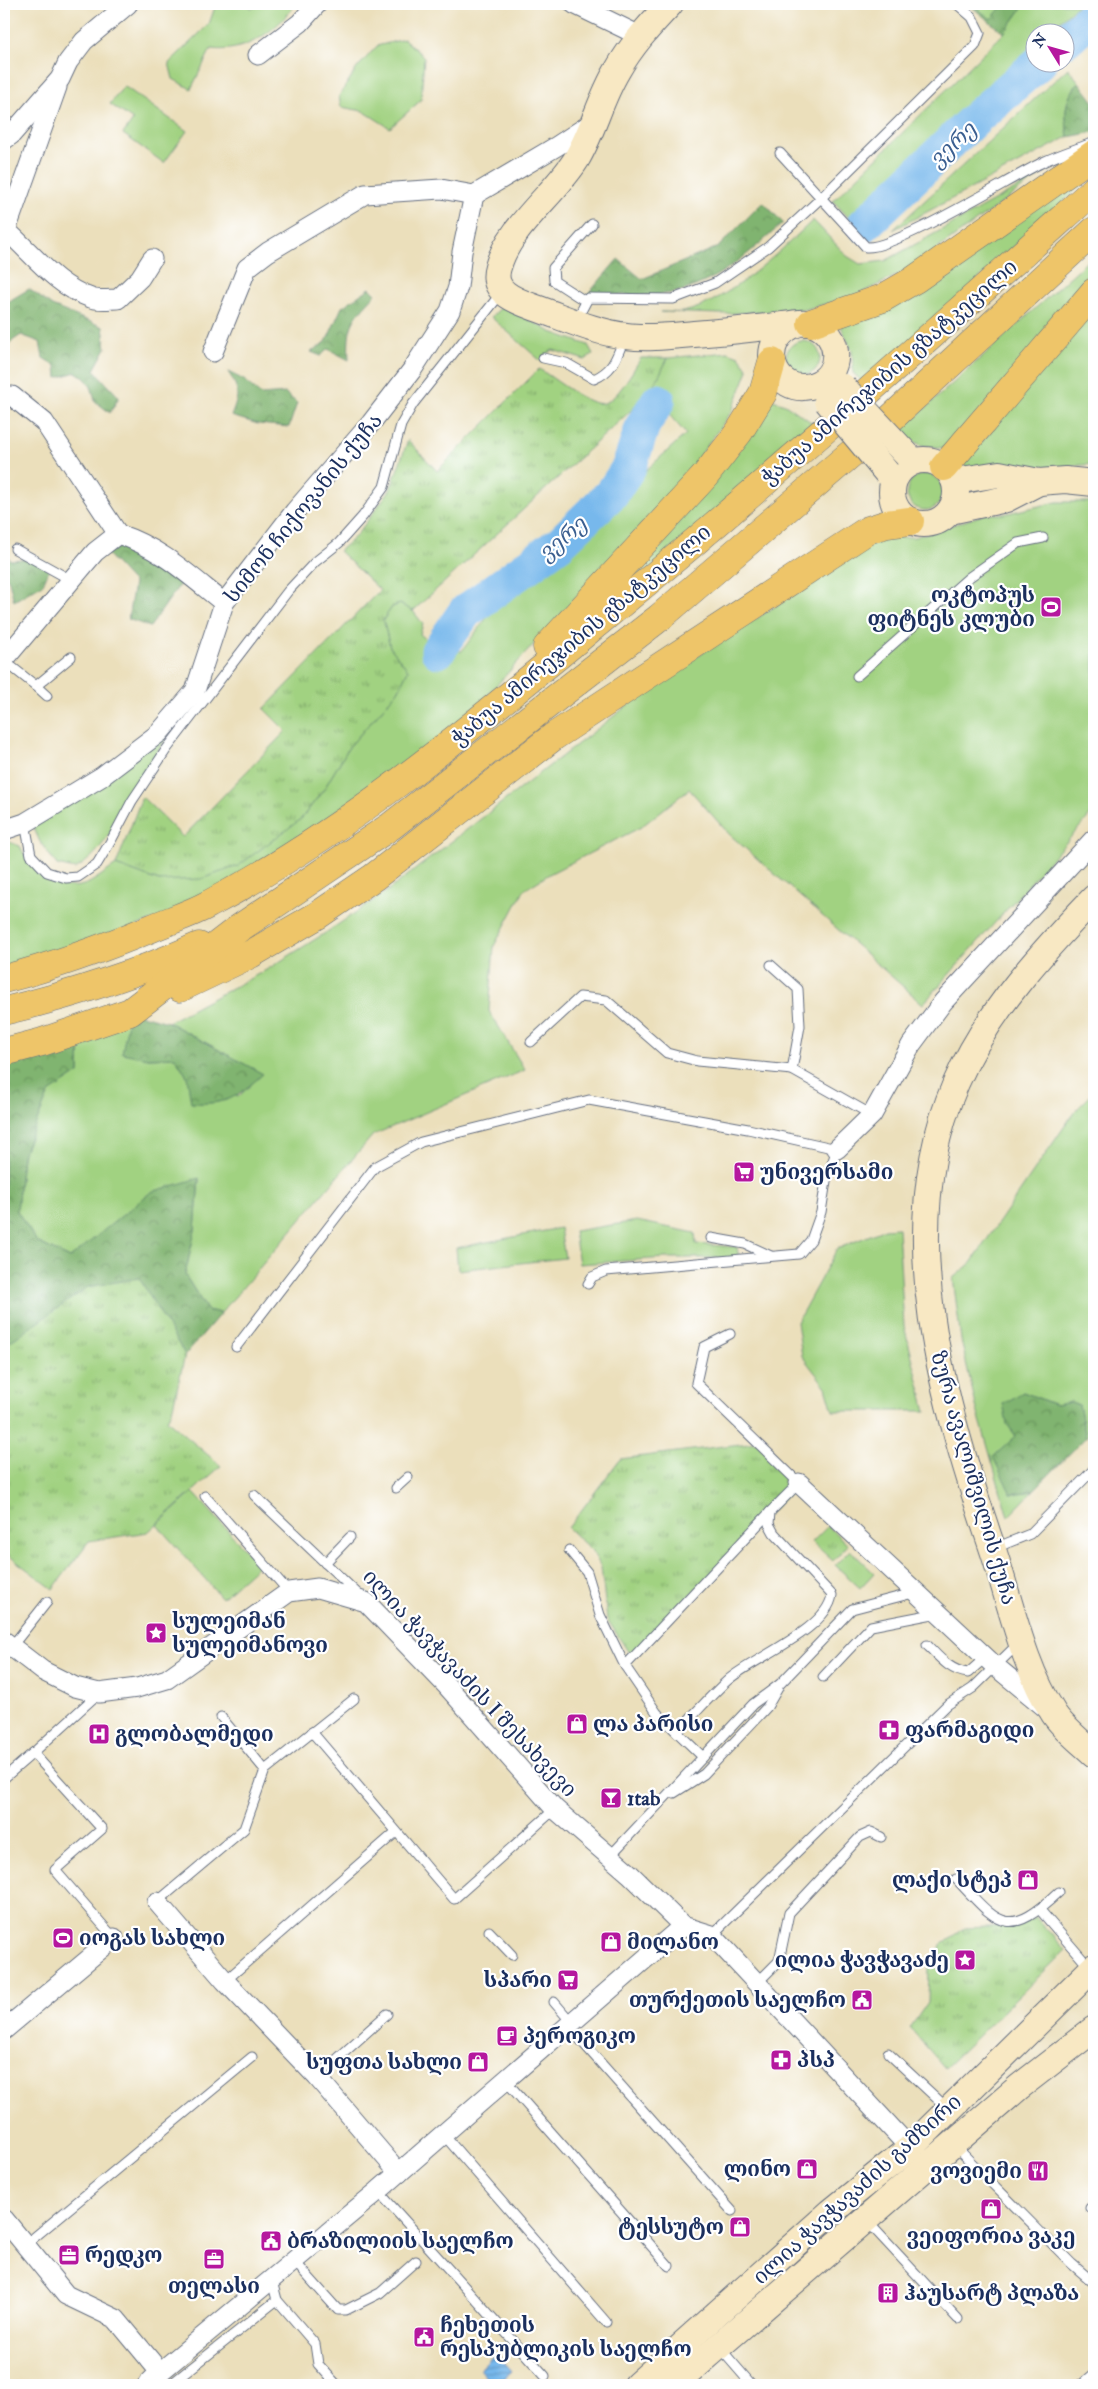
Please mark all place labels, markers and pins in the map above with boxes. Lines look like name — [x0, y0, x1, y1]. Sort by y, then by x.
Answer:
place label: ოკტოპუს ფიტნეს კლუბი — [867, 582, 1035, 633]
sports icon: ოკტოპუს ფიტნეს კლუბი — [1039, 595, 1063, 619]
place label: უნივერსამი — [760, 1159, 893, 1186]
supermarket icon: უნივერსამი — [732, 1160, 756, 1184]
place label: სულეიმან სულეიმანოვი — [172, 1608, 328, 1659]
place icon: სულეიმან სულეიმანოვი — [144, 1621, 168, 1645]
place label: ლა პარისი — [593, 1711, 713, 1738]
shop icon: ლა პარისი — [565, 1712, 589, 1736]
place label: ფარმაგიდი — [905, 1717, 1034, 1744]
pharmacy icon: ფარმაგიდი — [877, 1718, 901, 1742]
place label: გლობალმედი — [115, 1721, 274, 1748]
hospital icon: გლობალმედი — [87, 1722, 111, 1746]
place label: 1tab — [627, 1785, 661, 1812]
bar icon: 1tab — [599, 1786, 623, 1810]
place label: ლაქი სტეპ — [892, 1867, 1012, 1894]
shop icon: ლაქი სტეპ — [1016, 1868, 1040, 1892]
place label: იოგას სახლი — [79, 1925, 225, 1952]
sports icon: იოგას სახლი — [51, 1926, 75, 1950]
place label: მილანო — [627, 1929, 719, 1956]
shop icon: მილანო — [599, 1930, 623, 1954]
place label: ილია ჭავჭავაძე — [775, 1947, 949, 1974]
place icon: ილია ჭავჭავაძე — [953, 1948, 977, 1972]
place label: სპარი — [484, 1967, 552, 1994]
supermarket icon: სპარი — [556, 1968, 580, 1992]
place label: თურქეთის საელჩო — [629, 1987, 846, 2014]
public building icon: თურქეთის საელჩო — [850, 1988, 874, 2012]
place label: პეროგიკო — [523, 2023, 636, 2050]
cafe icon: პეროგიკო — [495, 2024, 519, 2048]
place label: პსპ — [797, 2047, 835, 2074]
pharmacy icon: პსპ — [769, 2048, 793, 2072]
place label: სუფთა სახლი — [306, 2049, 462, 2076]
shop icon: სუფთა სახლი — [466, 2050, 490, 2074]
place label: ლინო — [724, 2156, 791, 2183]
shop icon: ლინო — [795, 2157, 819, 2181]
place label: ვოვიემი — [930, 2158, 1022, 2185]
restaurant icon: ვოვიემი — [1026, 2159, 1050, 2183]
shop icon: ვეიფორია ვაკე — [979, 2197, 1003, 2221]
place label: ტესსუტო — [618, 2214, 724, 2241]
shop icon: ტესსუტო — [728, 2215, 752, 2239]
place label: ვეიფორია ვაკე — [907, 2223, 1075, 2250]
place label: ბრაზილიის საელჩო — [287, 2228, 514, 2255]
public building icon: ბრაზილიის საელჩო — [259, 2229, 283, 2253]
place label: რედკო — [85, 2242, 163, 2269]
office icon: რედკო — [57, 2243, 81, 2267]
office icon: თელასი — [202, 2247, 226, 2271]
place label: თელასი — [168, 2273, 260, 2300]
place label: ჰაუსარტ პლაზა — [904, 2280, 1079, 2307]
building icon: ჰაუსარტ პლაზა — [876, 2281, 900, 2305]
place label: ჩეხეთის რესპუბლიკის საელჩო — [440, 2312, 692, 2363]
public building icon: ჩეხეთის რესპუბლიკის საელჩო — [412, 2325, 436, 2349]

